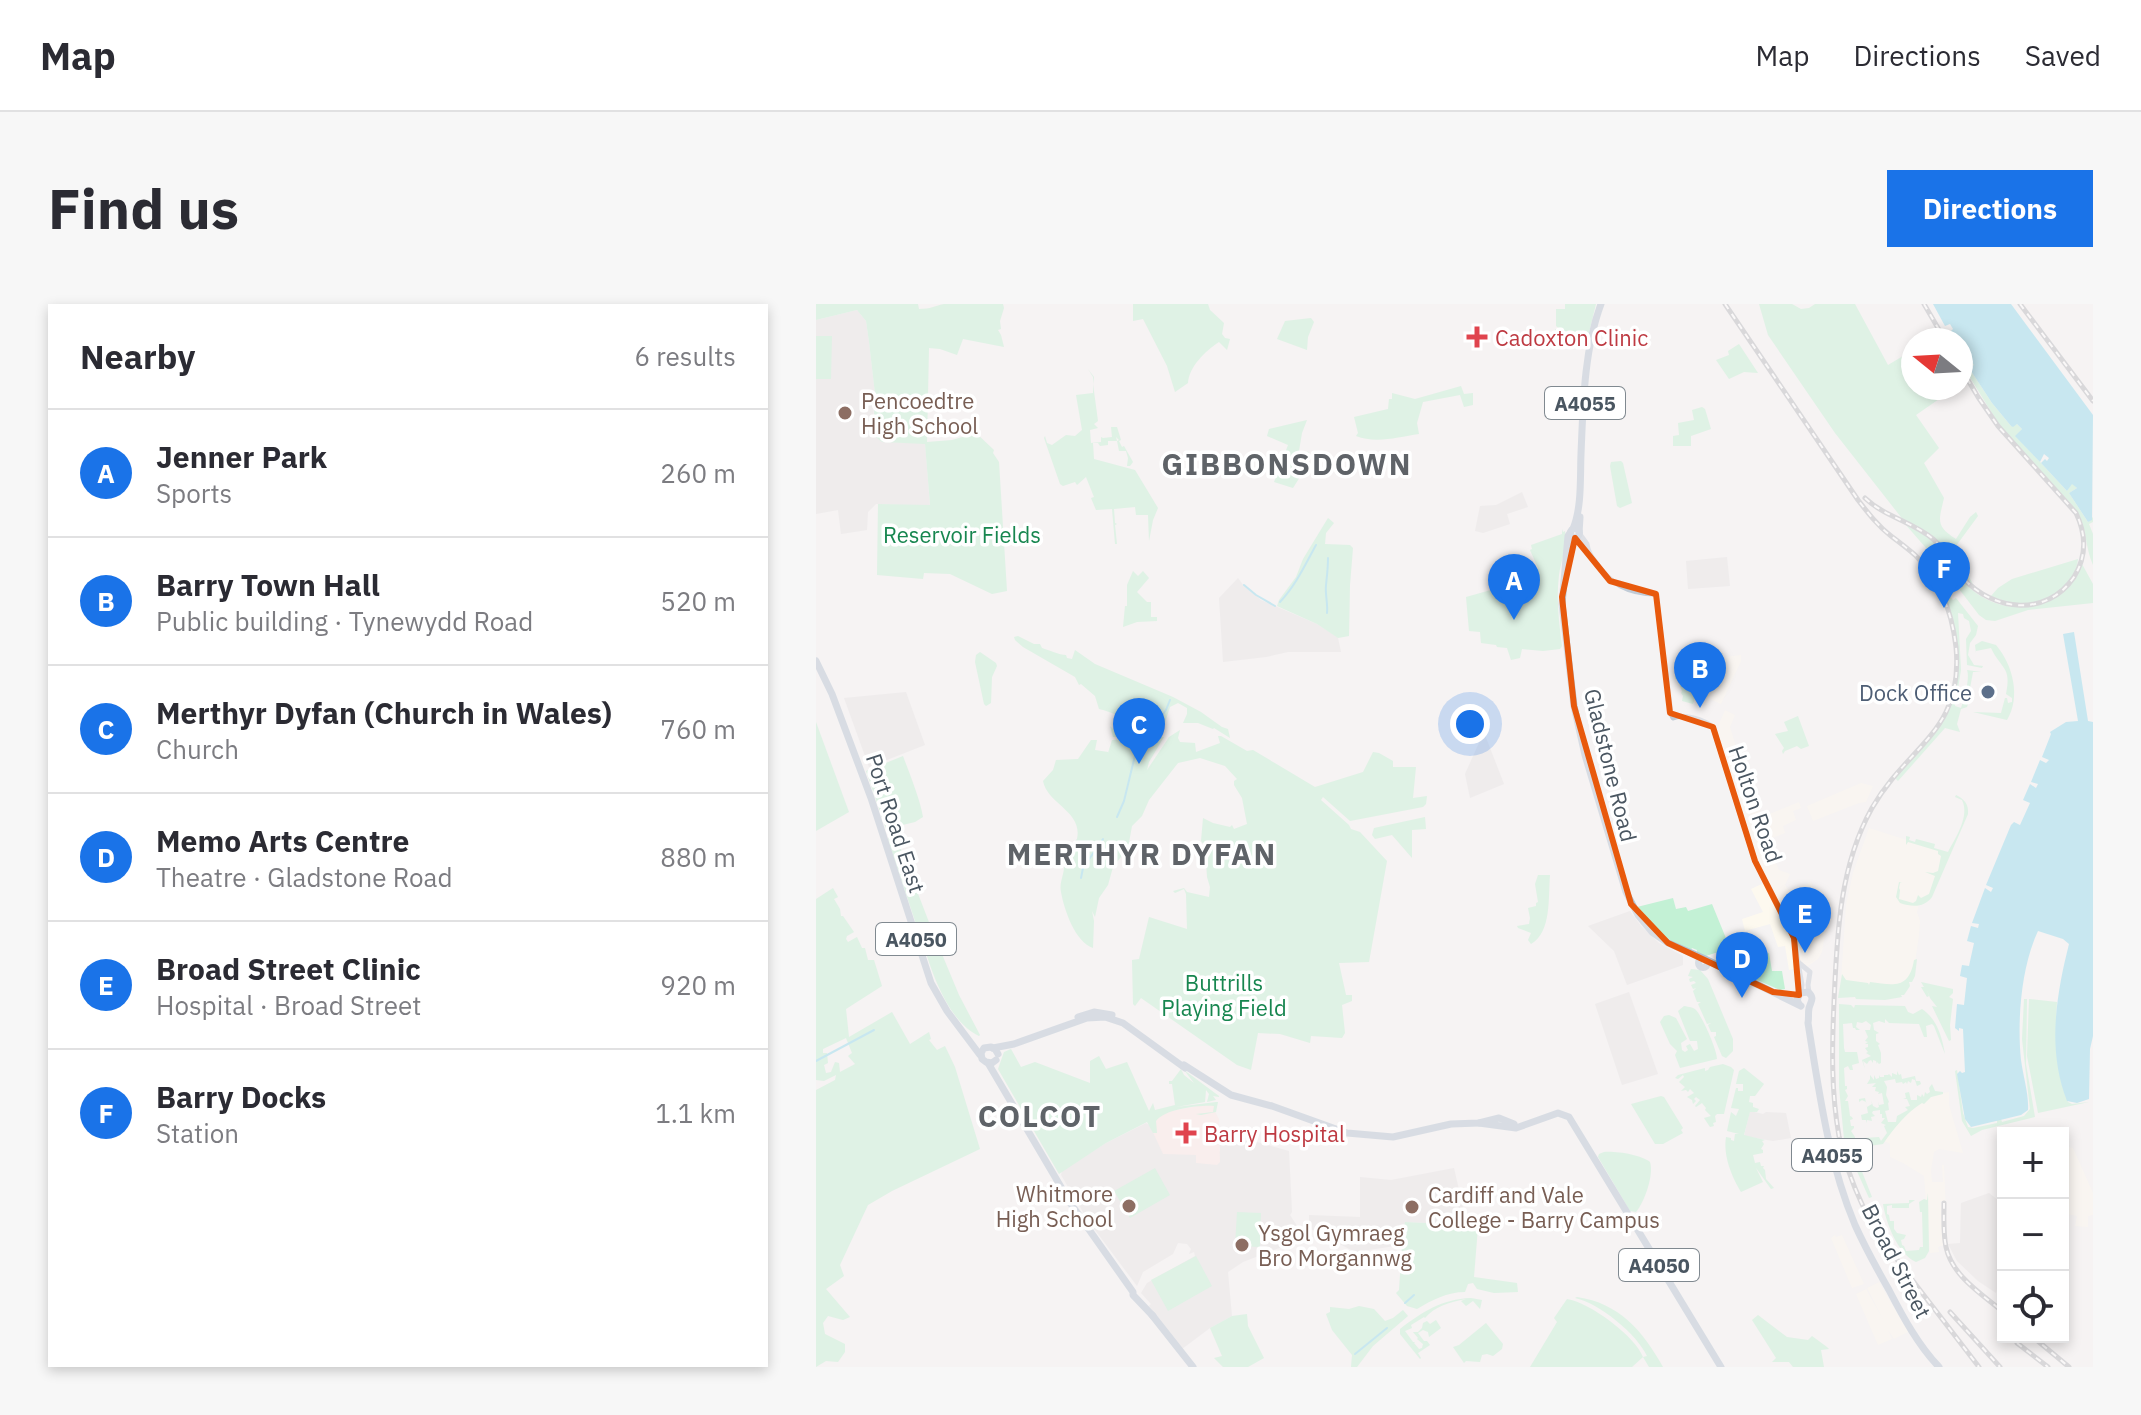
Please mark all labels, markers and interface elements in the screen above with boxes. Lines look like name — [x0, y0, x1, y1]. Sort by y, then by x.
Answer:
text: Map — [40, 31, 116, 80]
text: Map — [1755, 37, 1809, 74]
text: Directions — [1853, 37, 1981, 74]
text: Saved — [2025, 37, 2101, 74]
button: Directions — [1887, 170, 2093, 247]
text: Find us — [48, 172, 239, 244]
place label: Cadoxton Clinic — [1495, 323, 1648, 352]
marker: Cadoxton Clinic — [1466, 326, 1488, 348]
north arrow — [1901, 328, 1973, 400]
text: Nearby — [80, 334, 195, 378]
text: 6 results — [634, 339, 736, 373]
place label: Pencoedtre High School — [861, 386, 978, 440]
road number: A4055 — [1545, 387, 1625, 419]
marker: Pencoedtre High School — [836, 404, 854, 422]
text: Jenner Park — [156, 437, 327, 476]
district label: GIBBONSDOWN — [1162, 444, 1412, 483]
text: A — [97, 456, 115, 490]
text: 260 m — [660, 456, 736, 490]
text: Sports — [156, 476, 232, 510]
park label: Reservoir Fields — [883, 520, 1041, 549]
pin: F — [1918, 542, 1970, 608]
pin: A — [1488, 554, 1540, 620]
text: Barry Town Hall — [156, 565, 380, 604]
text: B — [97, 584, 115, 618]
text: 520 m — [660, 584, 736, 618]
text: Public building · Tynewydd Road — [156, 604, 533, 638]
pin: B — [1674, 642, 1726, 708]
place label: Dock Office — [1859, 678, 1972, 707]
marker: Dock Office — [1979, 683, 1997, 701]
street label: Gladstone Road — [1578, 685, 1644, 845]
text: Merthyr Dyfan (Church in Wales) — [156, 693, 612, 732]
pin: C — [1113, 698, 1165, 764]
your location — [1450, 704, 1490, 744]
text: C — [98, 712, 114, 746]
text: 760 m — [660, 712, 736, 746]
text: Church — [156, 732, 239, 766]
street label: Holton Road — [1722, 742, 1790, 866]
street label: Port Road East — [860, 750, 932, 896]
text: Memo Arts Centre — [156, 821, 409, 860]
district label: MERTHYR DYFAN — [1007, 834, 1277, 873]
text: D — [97, 840, 115, 874]
text: 880 m — [660, 840, 736, 874]
text: Theatre · Gladstone Road — [156, 860, 452, 894]
pin: E — [1779, 887, 1831, 953]
road number: A4050 — [876, 923, 956, 955]
pin: D — [1716, 932, 1768, 998]
text: Broad Street Clinic — [156, 949, 421, 988]
text: E — [98, 968, 114, 1002]
text: 920 m — [660, 968, 736, 1002]
park label: Buttrills Playing Field — [1161, 968, 1287, 1022]
text: Hospital · Broad Street — [156, 988, 421, 1022]
text: Barry Docks — [156, 1077, 326, 1116]
text: F — [98, 1096, 114, 1130]
text: 1.1 km — [655, 1096, 736, 1130]
district label: COLCOT — [978, 1096, 1102, 1135]
text: Station — [156, 1116, 239, 1150]
place label: Barry Hospital — [1204, 1119, 1345, 1148]
marker: Barry Hospital — [1175, 1122, 1197, 1144]
map controls — [1997, 1127, 2069, 1343]
button: + — [1997, 1127, 2069, 1199]
road number: A4055 — [1792, 1139, 1872, 1171]
place label: Whitmore High School — [996, 1179, 1113, 1233]
place label: Cardiff and Vale College - Barry Campus — [1428, 1180, 1660, 1234]
marker: Whitmore High School — [1120, 1197, 1138, 1215]
marker: Cardiff and Vale College - Barry Campus — [1403, 1198, 1421, 1216]
street label: Broad Street — [1856, 1199, 1938, 1323]
button: − — [1997, 1199, 2069, 1271]
place label: Ysgol Gymraeg Bro Morgannwg — [1258, 1218, 1412, 1272]
marker: Ysgol Gymraeg Bro Morgannwg — [1233, 1236, 1251, 1254]
road number: A4050 — [1619, 1249, 1699, 1281]
button: locate — [1997, 1271, 2069, 1343]

